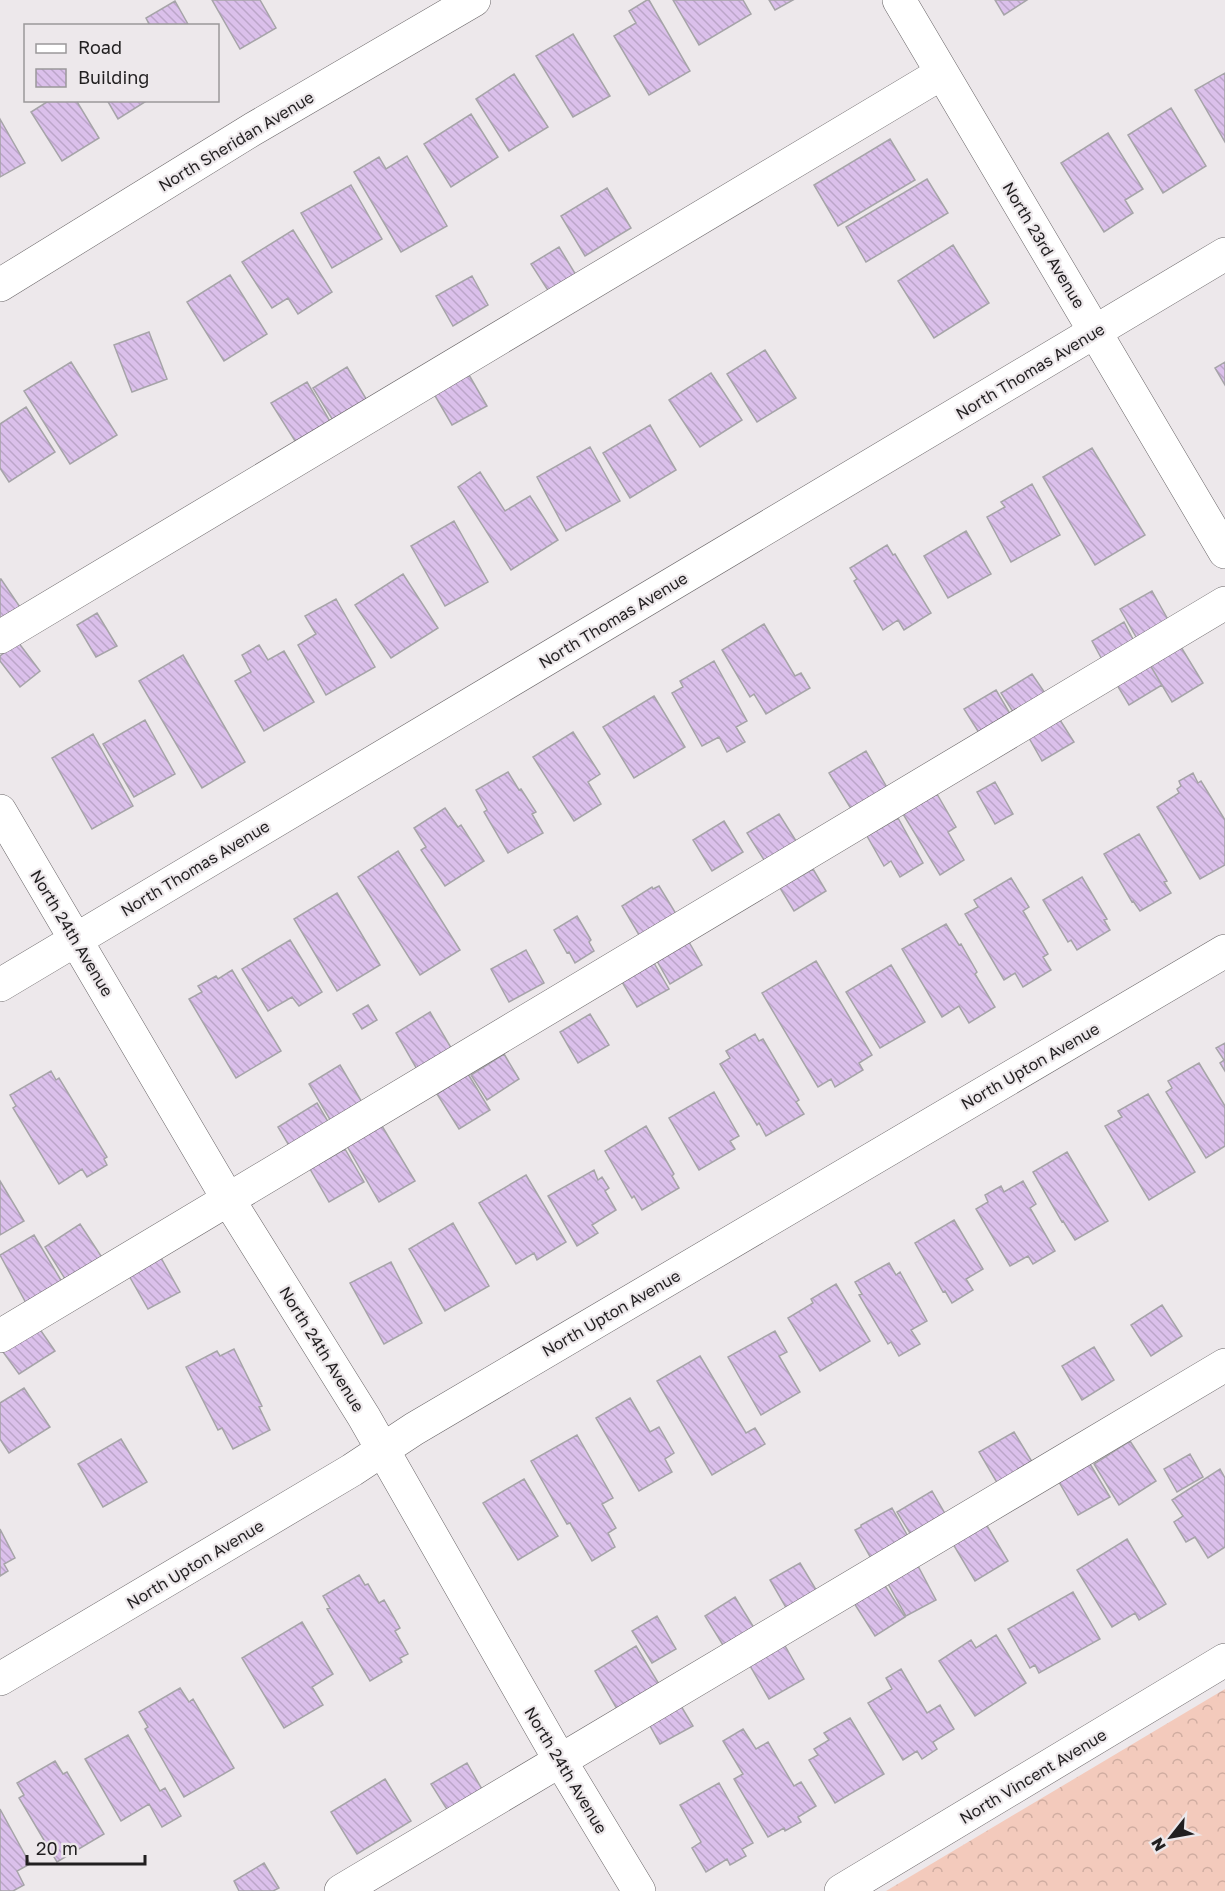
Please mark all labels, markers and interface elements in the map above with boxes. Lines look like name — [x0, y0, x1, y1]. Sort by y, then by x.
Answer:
legend — [24, 24, 219, 102]
text: Road — [78, 36, 122, 58]
text: Building — [78, 66, 149, 88]
street label: North Sheridan Avenue — [155, 87, 317, 195]
street label: North 23rd Avenue — [998, 178, 1090, 312]
street label: North Thomas Avenue — [952, 319, 1108, 423]
street label: North Thomas Avenue — [535, 568, 691, 672]
street label: North Thomas Avenue — [117, 816, 273, 920]
street label: North 24th Avenue — [26, 866, 118, 1000]
street label: North Upton Avenue — [957, 1018, 1103, 1114]
street label: North Upton Avenue — [538, 1265, 684, 1361]
street label: North 24th Avenue — [275, 1283, 369, 1415]
street label: North Upton Avenue — [123, 1515, 267, 1613]
street label: North 24th Avenue — [520, 1703, 612, 1837]
street label: North Vincent Avenue — [956, 1724, 1110, 1828]
north arrow — [1141, 1807, 1201, 1867]
scale bar — [27, 1828, 146, 1866]
text: N — [1146, 1834, 1170, 1855]
text: 20 m — [36, 1837, 78, 1859]

